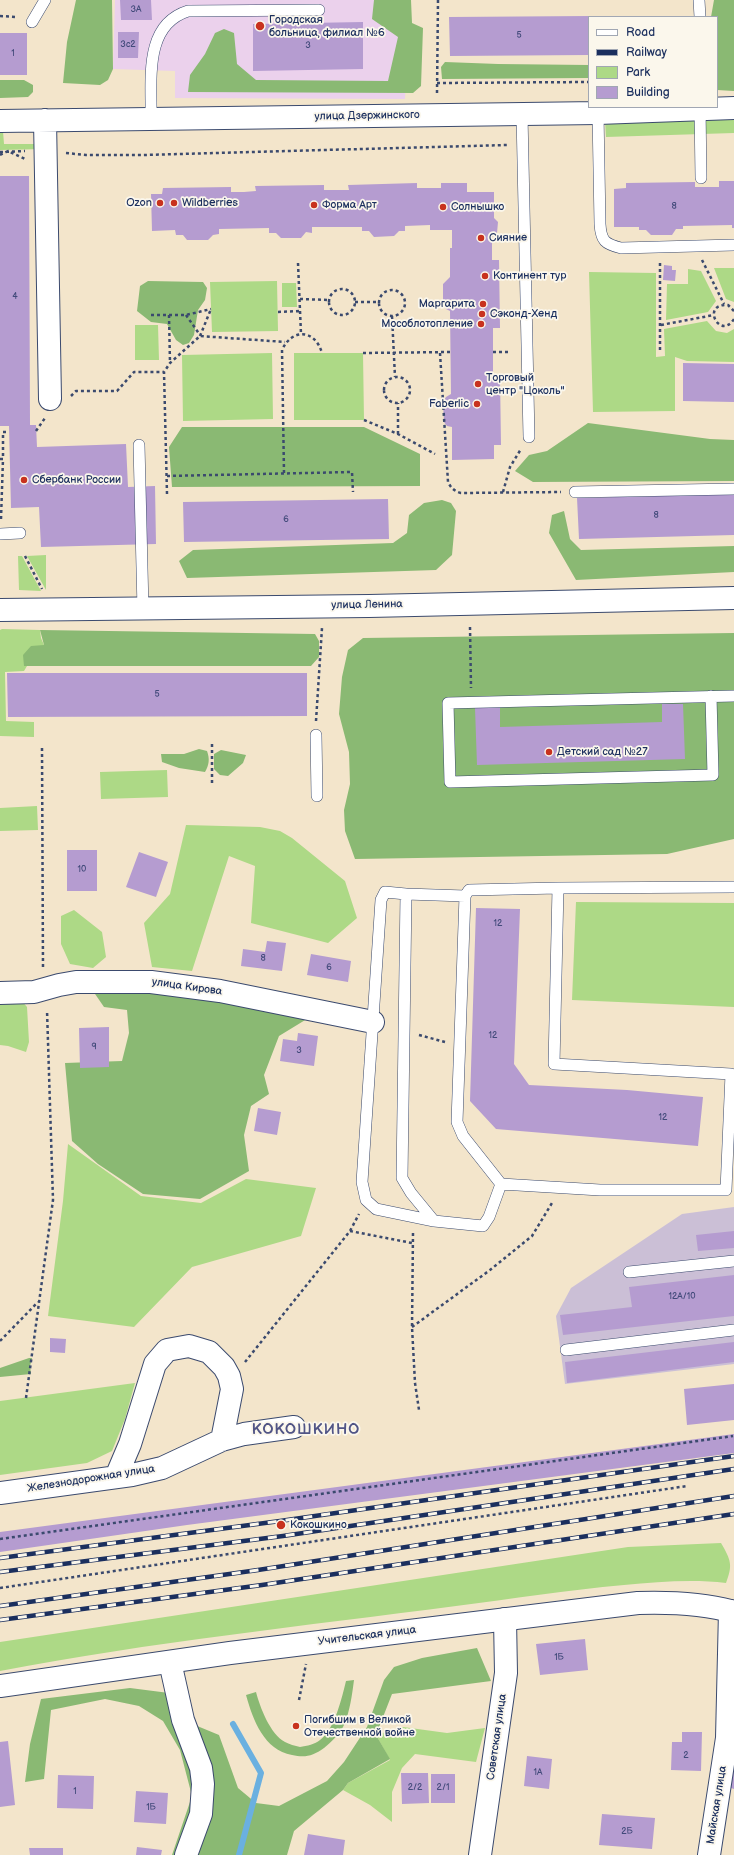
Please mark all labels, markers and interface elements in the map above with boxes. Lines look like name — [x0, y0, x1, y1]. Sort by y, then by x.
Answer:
house number: 3А — [131, 5, 141, 15]
place label: Городская больница, филиал №6 — [269, 13, 385, 39]
legend — [588, 16, 718, 108]
marker: Городская больница, филиал №6 — [254, 20, 266, 32]
text: Road — [626, 25, 655, 40]
house number: 5 — [516, 31, 522, 41]
house number: 3с2 — [120, 40, 136, 50]
house number: 3 — [305, 41, 311, 51]
text: Railway — [626, 45, 667, 60]
house number: 1 — [11, 49, 15, 59]
text: Park — [626, 65, 650, 80]
text: Building — [626, 85, 670, 100]
street label: улица Дзержинского — [314, 108, 420, 124]
place label: Ozon — [126, 196, 152, 210]
place label: Wildberries — [182, 196, 238, 210]
marker: Ozon — [155, 198, 165, 208]
marker: Wildberries — [169, 198, 179, 208]
place label: Форма Арт — [322, 198, 377, 212]
marker: Форма Арт — [309, 200, 319, 210]
place label: Солнышко — [451, 200, 504, 214]
marker: Солнышко — [438, 202, 448, 212]
house number: 8 — [671, 202, 677, 212]
place label: Сияние — [489, 231, 527, 245]
marker: Сияние — [476, 233, 486, 243]
place label: Континент тур — [493, 269, 566, 283]
marker: Континент тур — [480, 271, 490, 281]
house number: 4 — [12, 292, 18, 302]
place label: Маргарита — [419, 297, 475, 311]
marker: Маргарита — [478, 299, 488, 309]
place label: Сэконд-Хенд — [490, 307, 557, 321]
marker: Сэконд-Хенд — [477, 309, 487, 319]
place label: Мособлотопление — [381, 317, 473, 331]
marker: Мособлотопление — [476, 319, 486, 329]
place label: Торговый центр "Цоколь" — [486, 371, 564, 397]
marker: Торговый центр "Цоколь" — [473, 379, 483, 389]
place label: Faberlic — [429, 397, 469, 411]
marker: Faberlic — [472, 399, 482, 409]
place label: Сбербанк России — [32, 473, 121, 487]
marker: Сбербанк России — [19, 475, 29, 485]
house number: 8 — [653, 511, 659, 521]
house number: 6 — [283, 515, 289, 525]
street label: улица Ленина — [331, 598, 403, 612]
house number: 5 — [154, 690, 160, 700]
place label: Детский сад №27 — [557, 745, 648, 759]
marker: Детский сад №27 — [544, 747, 554, 757]
house number: 10 — [78, 865, 86, 875]
house number: 12 — [494, 919, 502, 929]
house number: 8 — [260, 954, 266, 964]
house number: 6 — [326, 963, 332, 973]
street label: улица Кирова — [151, 976, 223, 998]
house number: 12 — [489, 1031, 497, 1041]
house number: 9 — [91, 1042, 97, 1052]
house number: 3 — [296, 1046, 302, 1056]
house number: 12 — [659, 1113, 667, 1123]
house number: 12А/10 — [668, 1292, 696, 1302]
district label: КОКОШКИНО — [252, 1421, 360, 1439]
street label: Железнодорожная улица — [26, 1462, 156, 1496]
place label: Кокошкино — [290, 1518, 347, 1532]
marker: Кокошкино — [275, 1519, 287, 1531]
street label: Учительская улица — [317, 1623, 417, 1649]
house number: 1Б — [554, 1653, 564, 1663]
street label: Советская улица — [484, 1693, 510, 1781]
place label: Погибшим в Великой Отечественной войне — [304, 1713, 415, 1739]
marker: Погибшим в Великой Отечественной войне — [291, 1721, 301, 1731]
house number: 2 — [683, 1751, 689, 1761]
street label: Майская улица — [704, 1765, 730, 1845]
house number: 1А — [534, 1768, 542, 1778]
house number: 2/2 — [408, 1783, 422, 1793]
house number: 2/1 — [437, 1783, 449, 1793]
house number: 1 — [73, 1787, 77, 1797]
house number: 1Б — [146, 1803, 156, 1813]
house number: 2Б — [621, 1827, 633, 1837]

